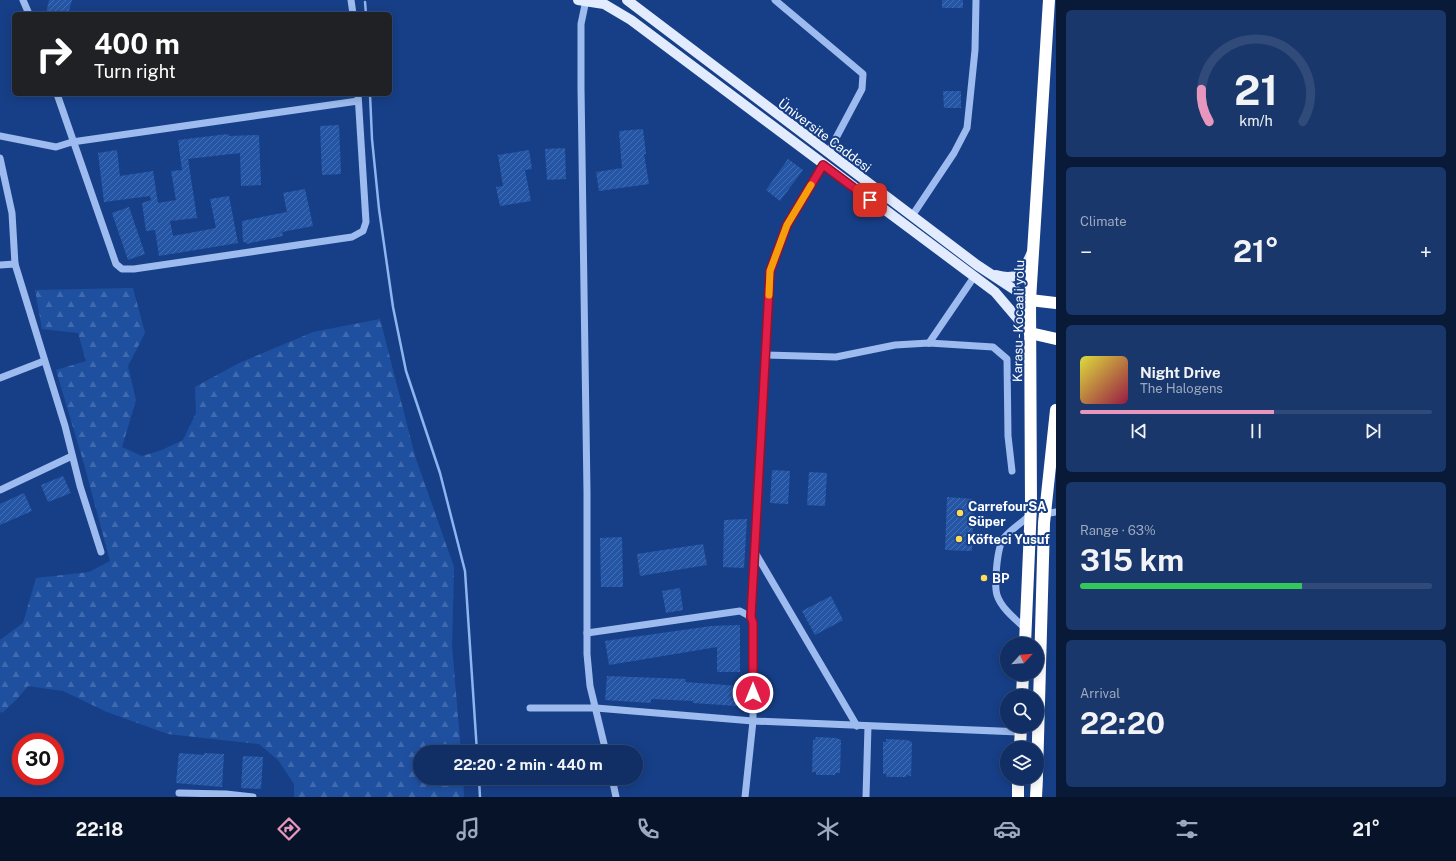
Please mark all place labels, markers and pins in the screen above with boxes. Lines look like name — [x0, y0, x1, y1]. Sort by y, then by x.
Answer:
pin — [853, 183, 887, 217]
place label: CarrefourSA Süper — [968, 499, 1047, 529]
marker: CarrefourSA Süper — [955, 508, 965, 518]
place label: Köfteci Yusuf — [967, 532, 1050, 547]
marker: Köfteci Yusuf — [954, 534, 964, 544]
place label: BP — [992, 571, 1010, 586]
marker: BP — [979, 573, 989, 583]

